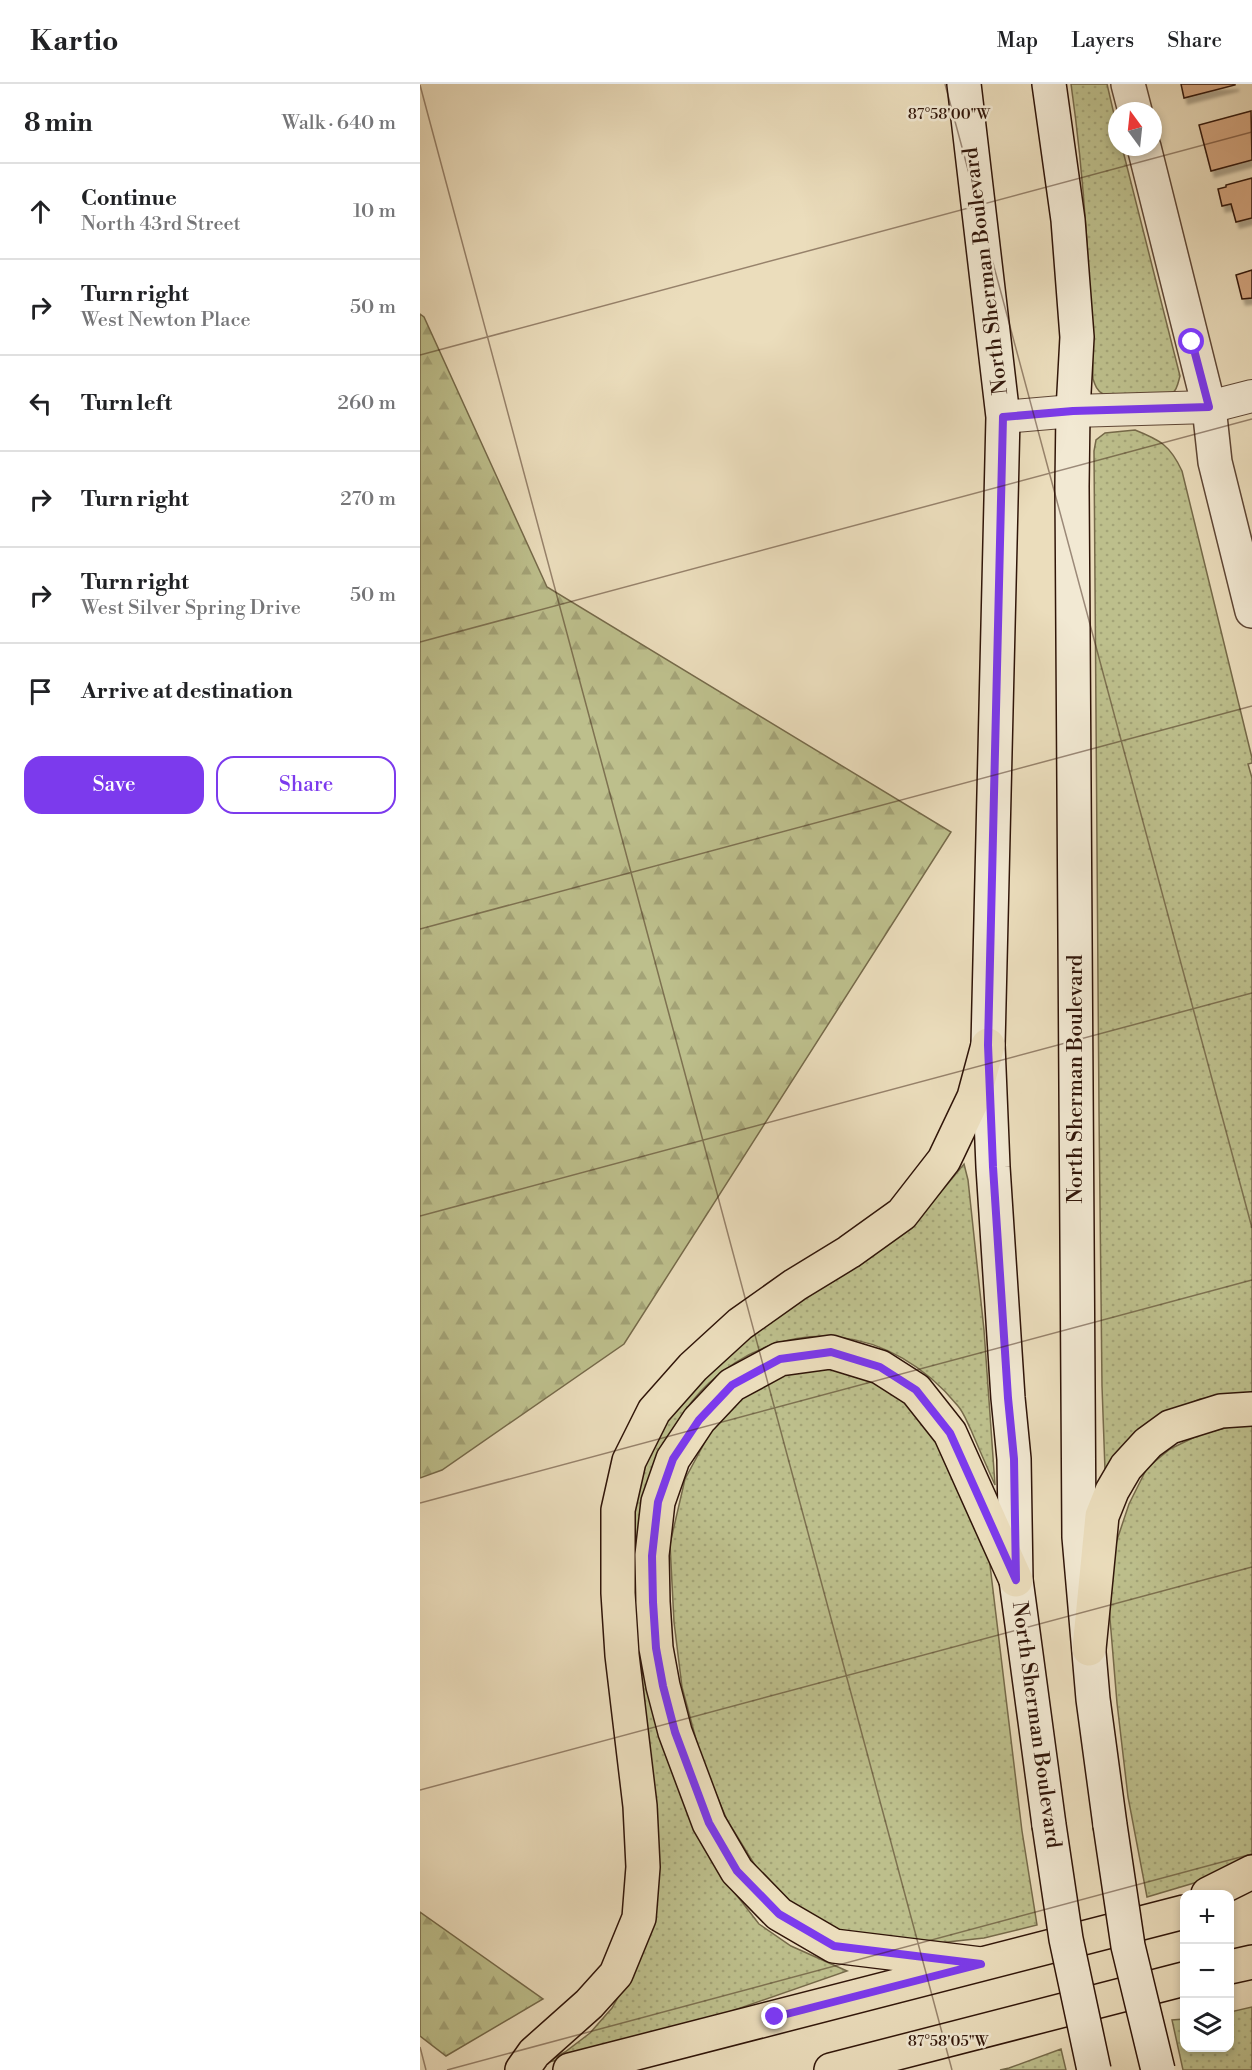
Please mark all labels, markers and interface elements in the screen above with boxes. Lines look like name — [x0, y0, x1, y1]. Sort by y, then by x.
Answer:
text: Kartio — [30, 24, 119, 59]
text: Map — [997, 28, 1038, 54]
text: Layers — [1071, 28, 1134, 54]
text: Share — [1167, 28, 1222, 54]
north arrow — [1108, 102, 1162, 156]
text: 87°58'00"W — [908, 105, 991, 124]
text: 8 min — [24, 107, 93, 139]
text: Walk · 640 m — [282, 111, 396, 136]
street label: North Sherman Boulevard — [958, 146, 1014, 396]
text: Continue — [81, 185, 177, 212]
icon: ahead — [24, 195, 57, 228]
text: 10 m — [353, 199, 396, 224]
text: North 43rd Street — [81, 212, 241, 237]
text: Turn right — [81, 281, 189, 308]
icon: right — [24, 291, 57, 324]
text: 50 m — [350, 295, 396, 320]
text: West Newton Place — [81, 308, 251, 333]
route start — [1178, 328, 1204, 354]
icon: left — [24, 387, 57, 420]
text: Turn left — [81, 390, 172, 417]
text: 260 m — [338, 391, 396, 416]
icon: right — [24, 483, 57, 516]
text: Turn right — [81, 486, 189, 513]
text: 270 m — [340, 487, 396, 512]
text: Turn right — [81, 569, 189, 596]
icon: right — [24, 579, 57, 612]
text: 50 m — [350, 583, 396, 608]
text: West Silver Spring Drive — [81, 596, 301, 621]
icon: arrive — [24, 675, 57, 708]
text: Arrive at destination — [81, 678, 293, 705]
button: Save — [24, 756, 204, 814]
button: Share — [216, 756, 396, 814]
street label: North Sherman Boulevard — [1063, 954, 1089, 1204]
street label: North Sherman Boulevard — [1006, 1600, 1066, 1850]
map controls — [1180, 1890, 1234, 2052]
button: + — [1180, 1890, 1234, 1944]
button: − — [1180, 1944, 1234, 1998]
button: layers — [1180, 1998, 1234, 2052]
route end — [761, 2003, 787, 2029]
text: 87°58'05"W — [908, 2032, 989, 2051]

